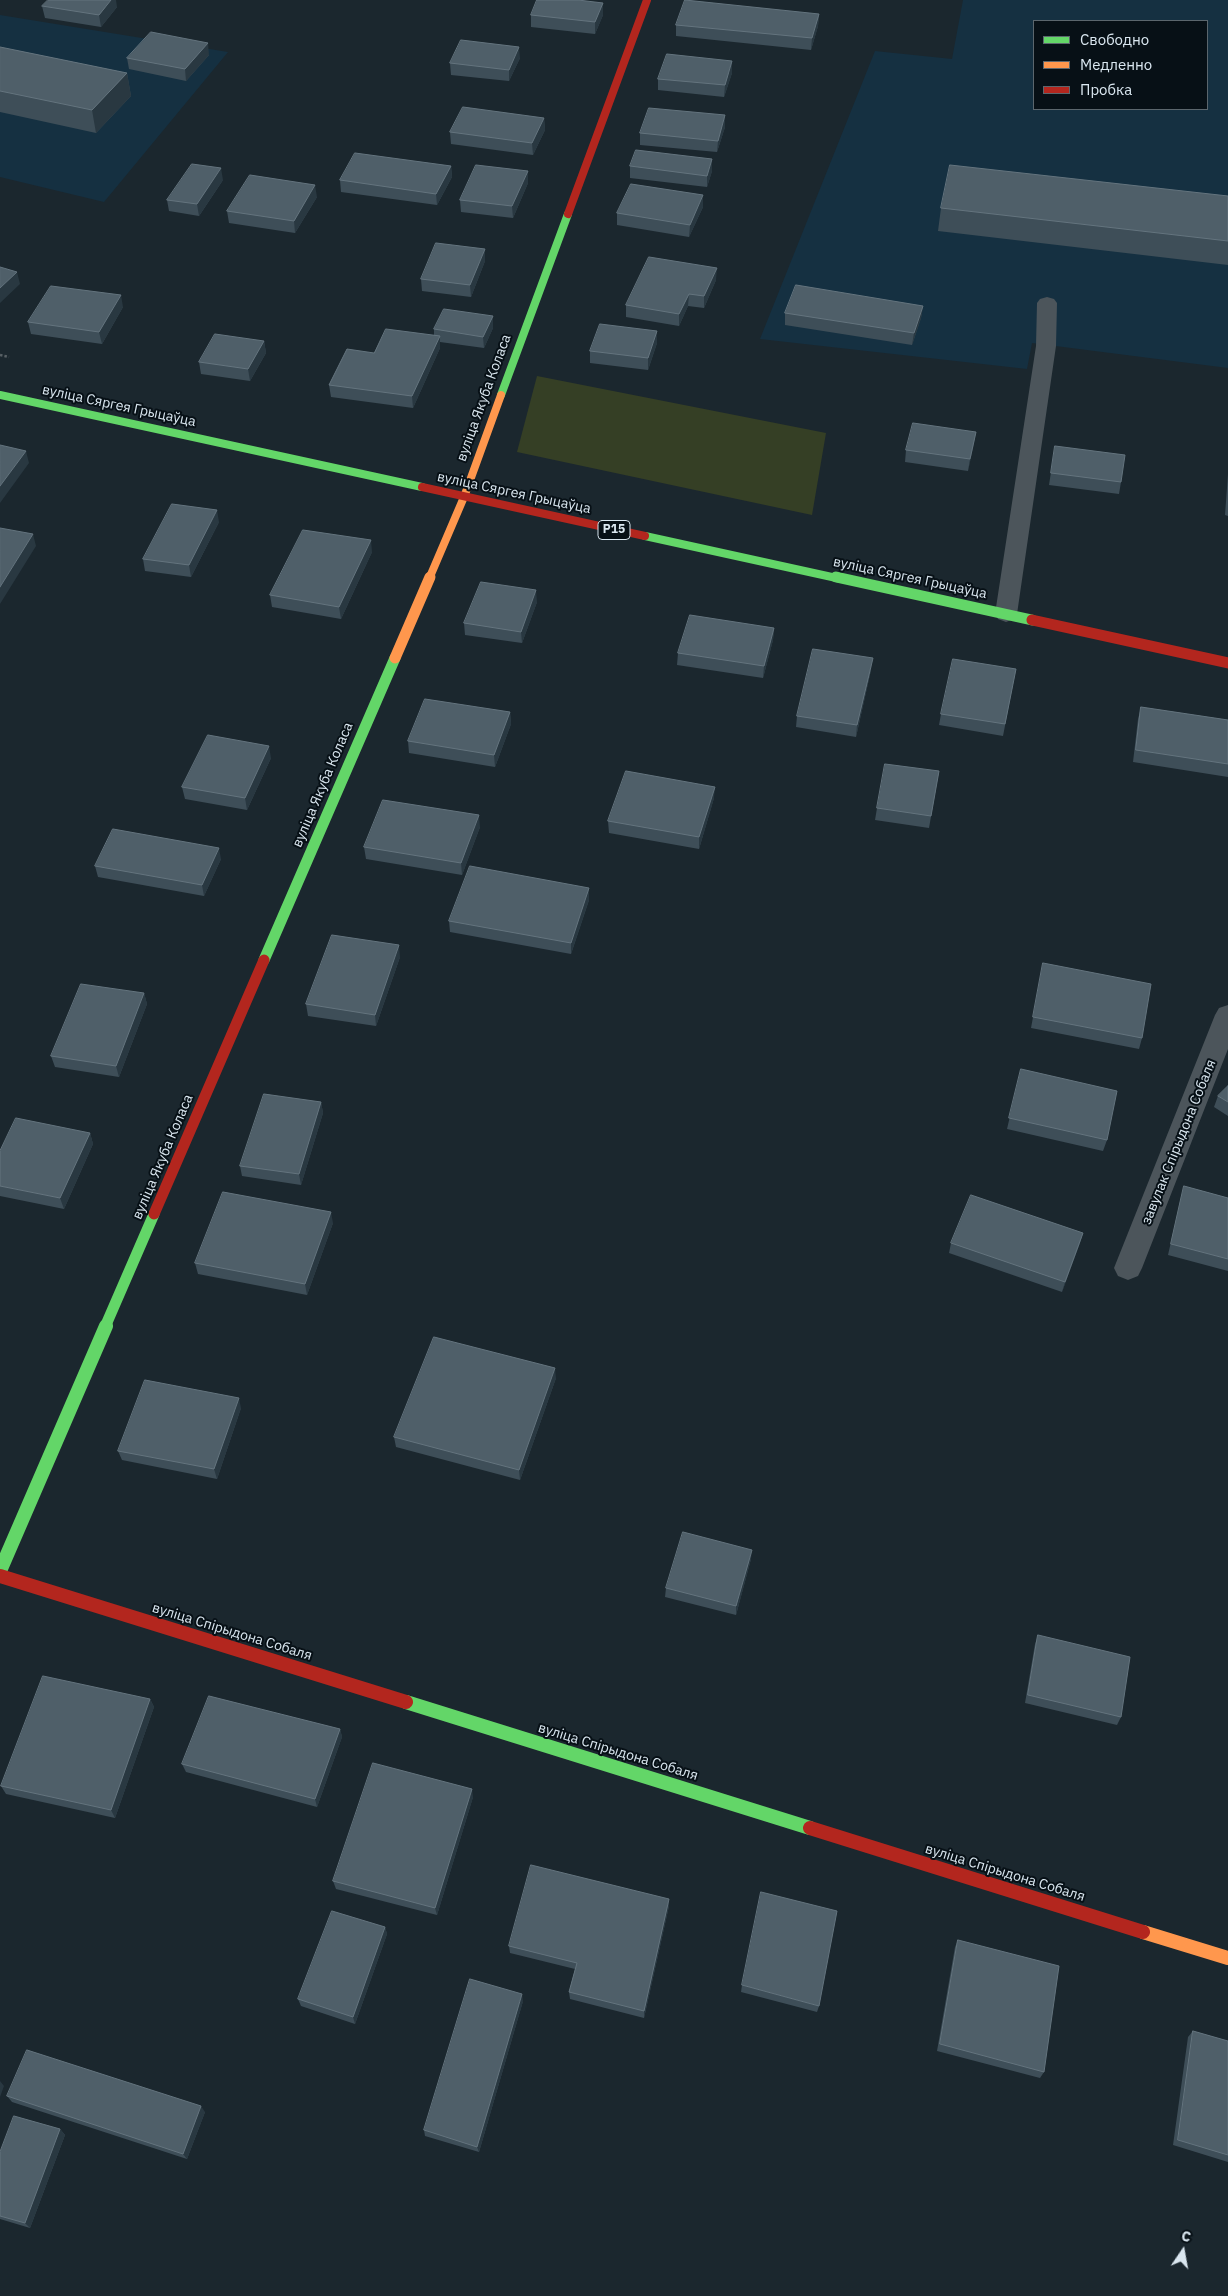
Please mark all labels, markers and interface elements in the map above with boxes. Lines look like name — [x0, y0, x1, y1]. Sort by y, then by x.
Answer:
legend — [1033, 20, 1208, 110]
text: Свободно — [1080, 30, 1149, 49]
text: Медленно — [1080, 55, 1152, 74]
text: Пробка — [1080, 80, 1132, 99]
street label: вуліца Якуба Коласа — [453, 332, 515, 464]
street label: вуліца Сяргея Грыцаўца — [41, 381, 197, 431]
street label: вуліца Сяргея Грыцаўца — [436, 468, 592, 518]
road number: Р15 — [598, 520, 630, 540]
street label: вуліца Сяргея Грыцаўца — [832, 553, 988, 603]
street label: вуліца Якуба Коласа — [289, 720, 357, 850]
street label: завулак Спірыдона Собаля — [1138, 1057, 1220, 1227]
street label: вуліца Якуба Коласа — [129, 1092, 197, 1222]
street label: вуліца Спірыдона Собаля — [150, 1600, 314, 1664]
street label: вуліца Спірыдона Собаля — [536, 1720, 700, 1784]
street label: вуліца Спірыдона Собаля — [923, 1841, 1087, 1905]
north arrow — [1158, 2226, 1208, 2276]
text: С — [1180, 2227, 1192, 2246]

